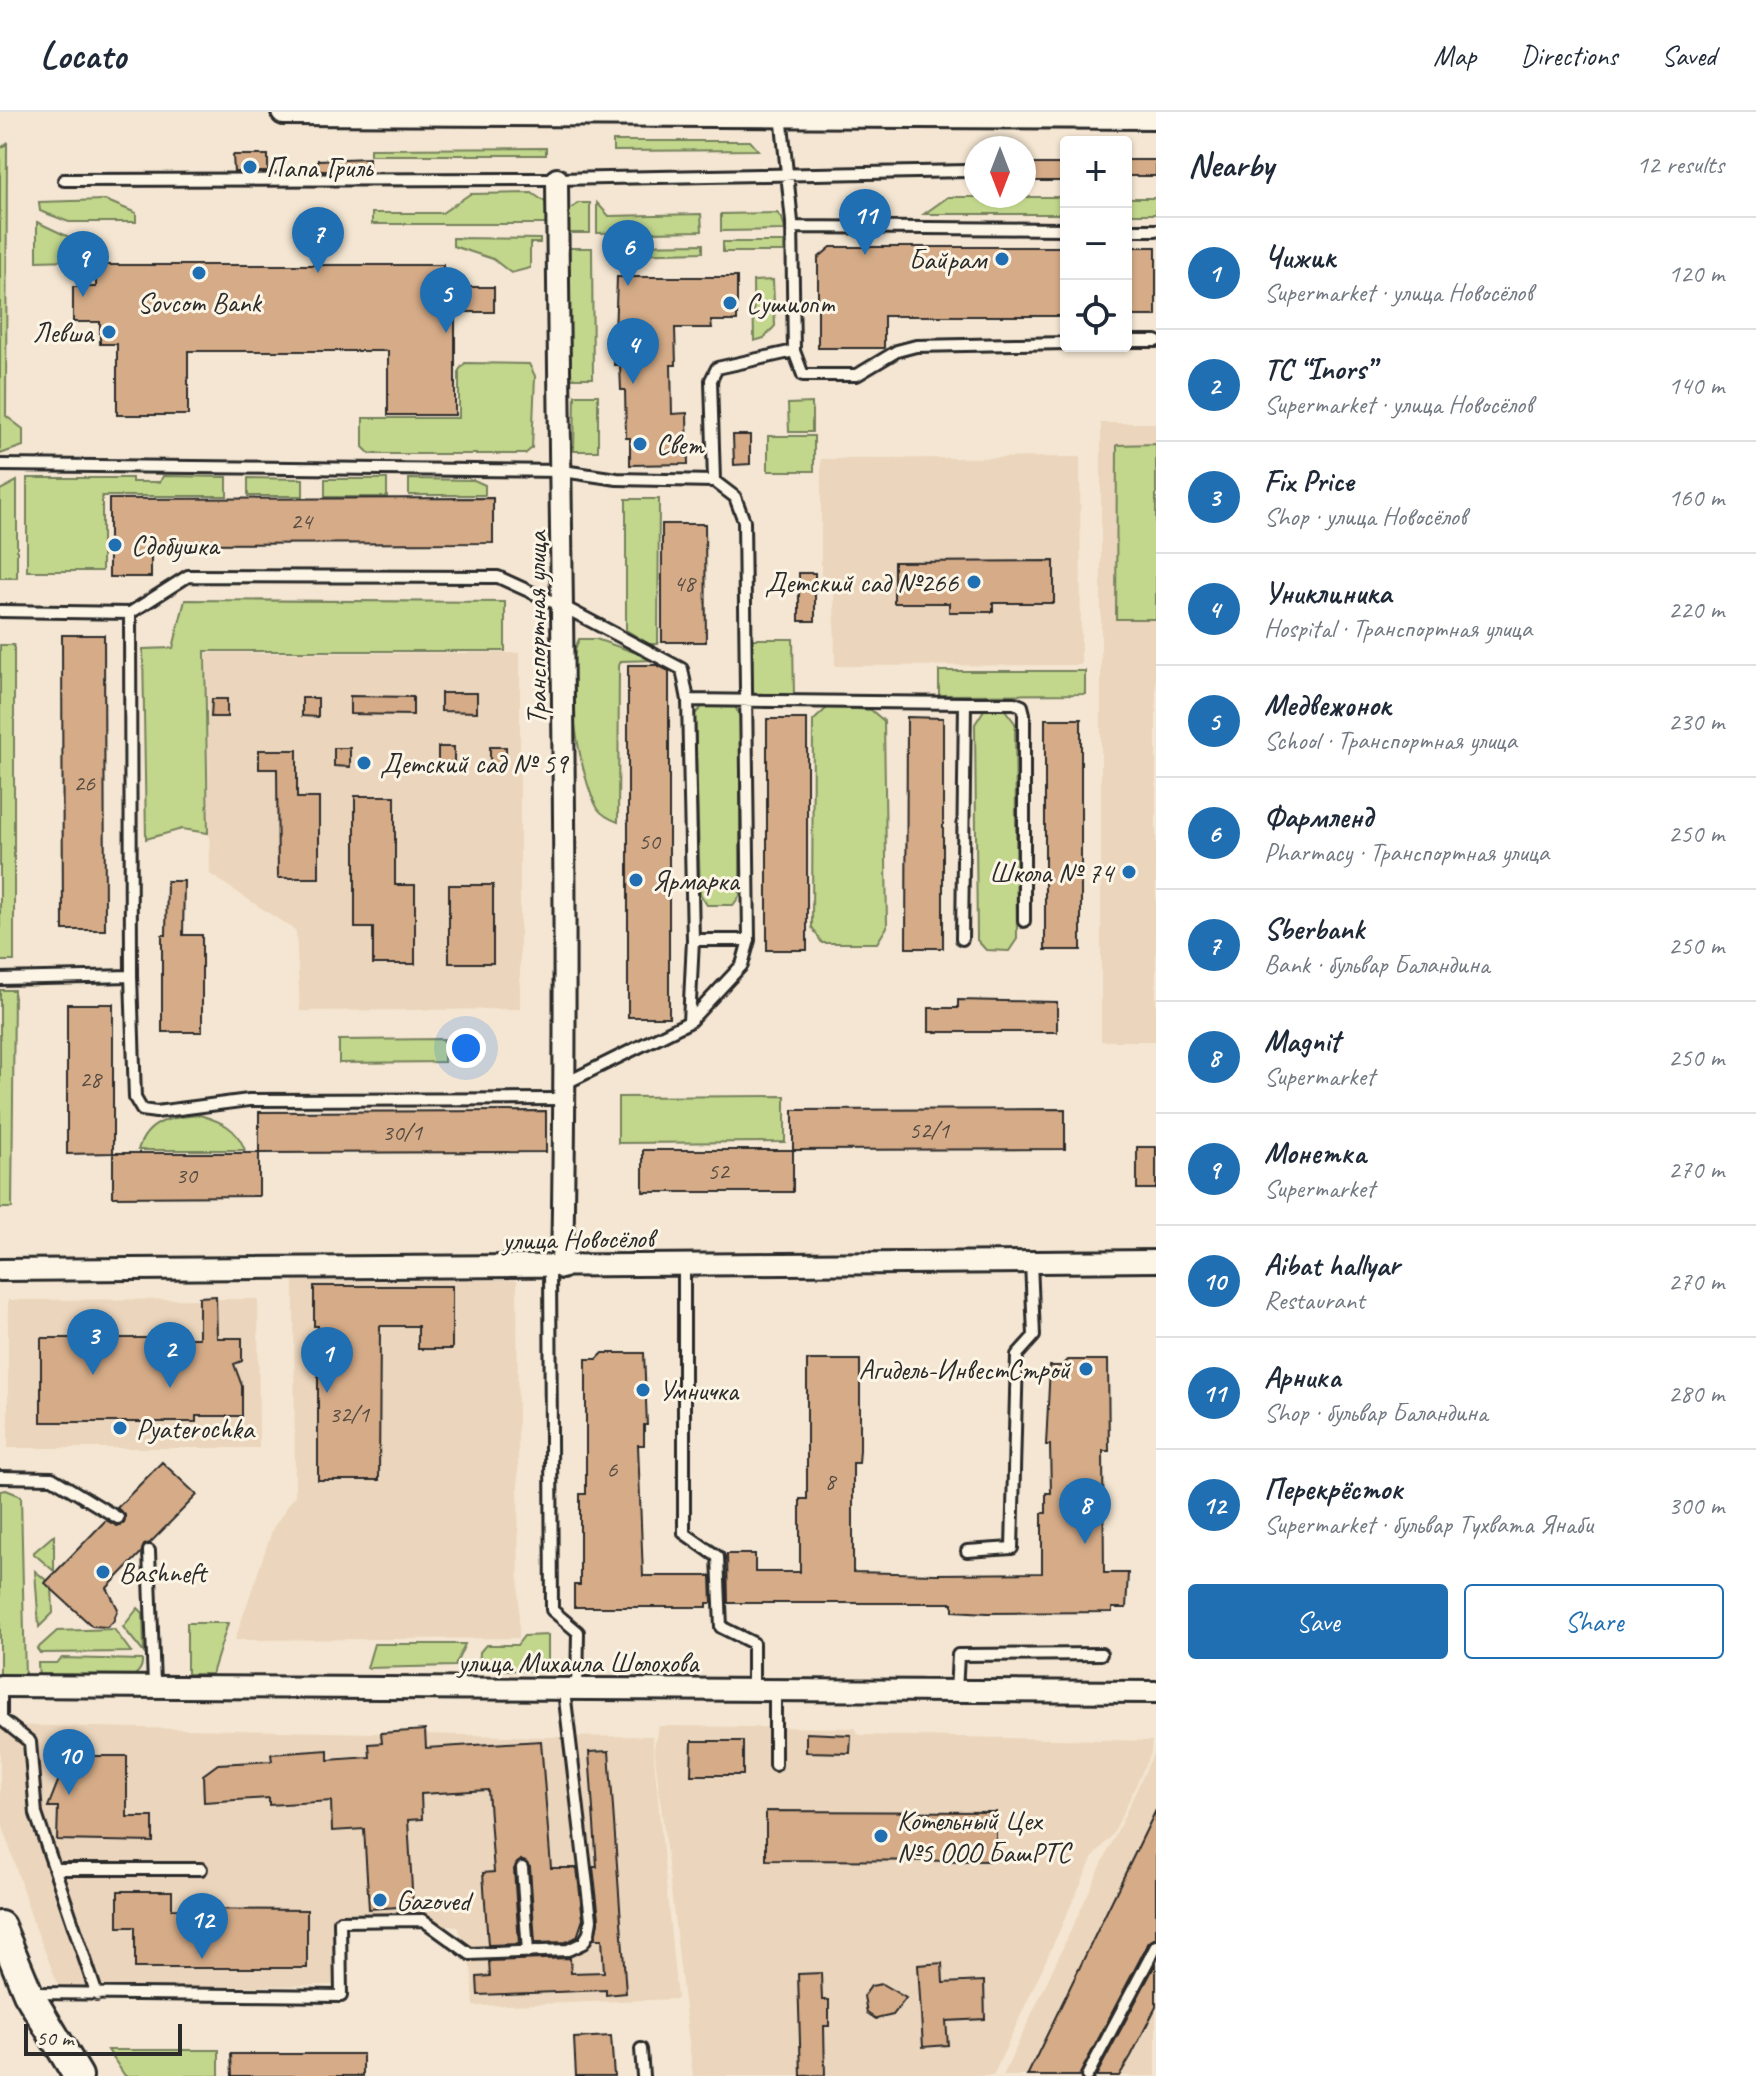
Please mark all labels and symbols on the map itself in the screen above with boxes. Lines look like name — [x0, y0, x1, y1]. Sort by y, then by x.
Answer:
north arrow — [964, 136, 1036, 208]
place label: Папа Гриль — [266, 150, 374, 185]
marker: Папа Гриль — [241, 158, 259, 176]
pin: 11 — [839, 189, 891, 255]
pin: 7 — [292, 207, 344, 273]
pin: 6 — [602, 220, 654, 286]
pin: 9 — [57, 231, 109, 297]
place label: Байрам — [909, 242, 989, 277]
marker: Байрам — [993, 250, 1011, 268]
marker: Sovcom Bank — [190, 264, 208, 282]
pin: 5 — [420, 267, 472, 333]
place label: Sovcom Bank — [137, 285, 263, 320]
place label: Сушиопт — [746, 286, 836, 321]
marker: Сушиопт — [721, 294, 739, 312]
place label: Левша — [33, 315, 95, 350]
pin: 4 — [607, 318, 659, 384]
marker: Левша — [100, 323, 118, 341]
place label: Свет — [656, 427, 705, 462]
marker: Свет — [631, 435, 649, 453]
house number: 24 — [290, 506, 314, 536]
place label: Сдобушка — [131, 528, 221, 563]
street label: Транспортная улица — [519, 530, 554, 725]
marker: Сдобушка — [106, 536, 124, 554]
place label: Детский сад №266 — [765, 565, 959, 600]
house number: 48 — [673, 568, 697, 598]
marker: Детский сад №266 — [965, 573, 983, 591]
place label: Детский сад № 59 — [380, 746, 570, 781]
marker: Детский сад № 59 — [355, 754, 373, 772]
house number: 26 — [73, 768, 96, 798]
house number: 50 — [638, 826, 662, 856]
place label: Школа № 74 — [989, 855, 1115, 890]
place label: Ярмарка — [652, 863, 740, 898]
marker: Школа № 74 — [1120, 863, 1138, 881]
marker: Ярмарка — [627, 871, 645, 889]
your location — [446, 1028, 486, 1068]
house number: 28 — [79, 1064, 103, 1094]
house number: 52/1 — [909, 1115, 950, 1145]
house number: 30/1 — [382, 1117, 423, 1147]
house number: 52 — [707, 1156, 731, 1186]
house number: 30 — [175, 1160, 199, 1190]
street label: улица Новосёлов — [500, 1220, 659, 1258]
pin: 3 — [67, 1309, 119, 1375]
pin: 2 — [144, 1322, 196, 1388]
pin: 1 — [301, 1327, 353, 1393]
place label: Агидель-ИнвестСтрой — [859, 1352, 1071, 1387]
marker: Агидель-ИнвестСтрой — [1077, 1360, 1095, 1378]
place label: Умничка — [659, 1373, 740, 1408]
marker: Умничка — [634, 1381, 652, 1399]
house number: 32/1 — [329, 1399, 370, 1429]
place label: Pyaterochka — [136, 1411, 256, 1446]
marker: Pyaterochka — [111, 1419, 129, 1437]
house number: 6 — [607, 1454, 619, 1484]
house number: 8 — [825, 1466, 838, 1496]
pin: 8 — [1059, 1478, 1111, 1544]
place label: Bashneft — [119, 1555, 209, 1590]
marker: Bashneft — [94, 1563, 112, 1581]
street label: улица Михаила Шолохова — [456, 1645, 700, 1680]
pin: 10 — [43, 1729, 95, 1795]
place label: Котельный Цех №5 ООО БашРТС — [897, 1803, 1073, 1870]
marker: Котельный Цех №5 ООО БашРТС — [872, 1827, 890, 1845]
place label: Gazoved — [396, 1883, 474, 1918]
marker: Gazoved — [371, 1891, 389, 1909]
pin: 12 — [176, 1893, 228, 1959]
scale bar — [24, 2020, 182, 2056]

